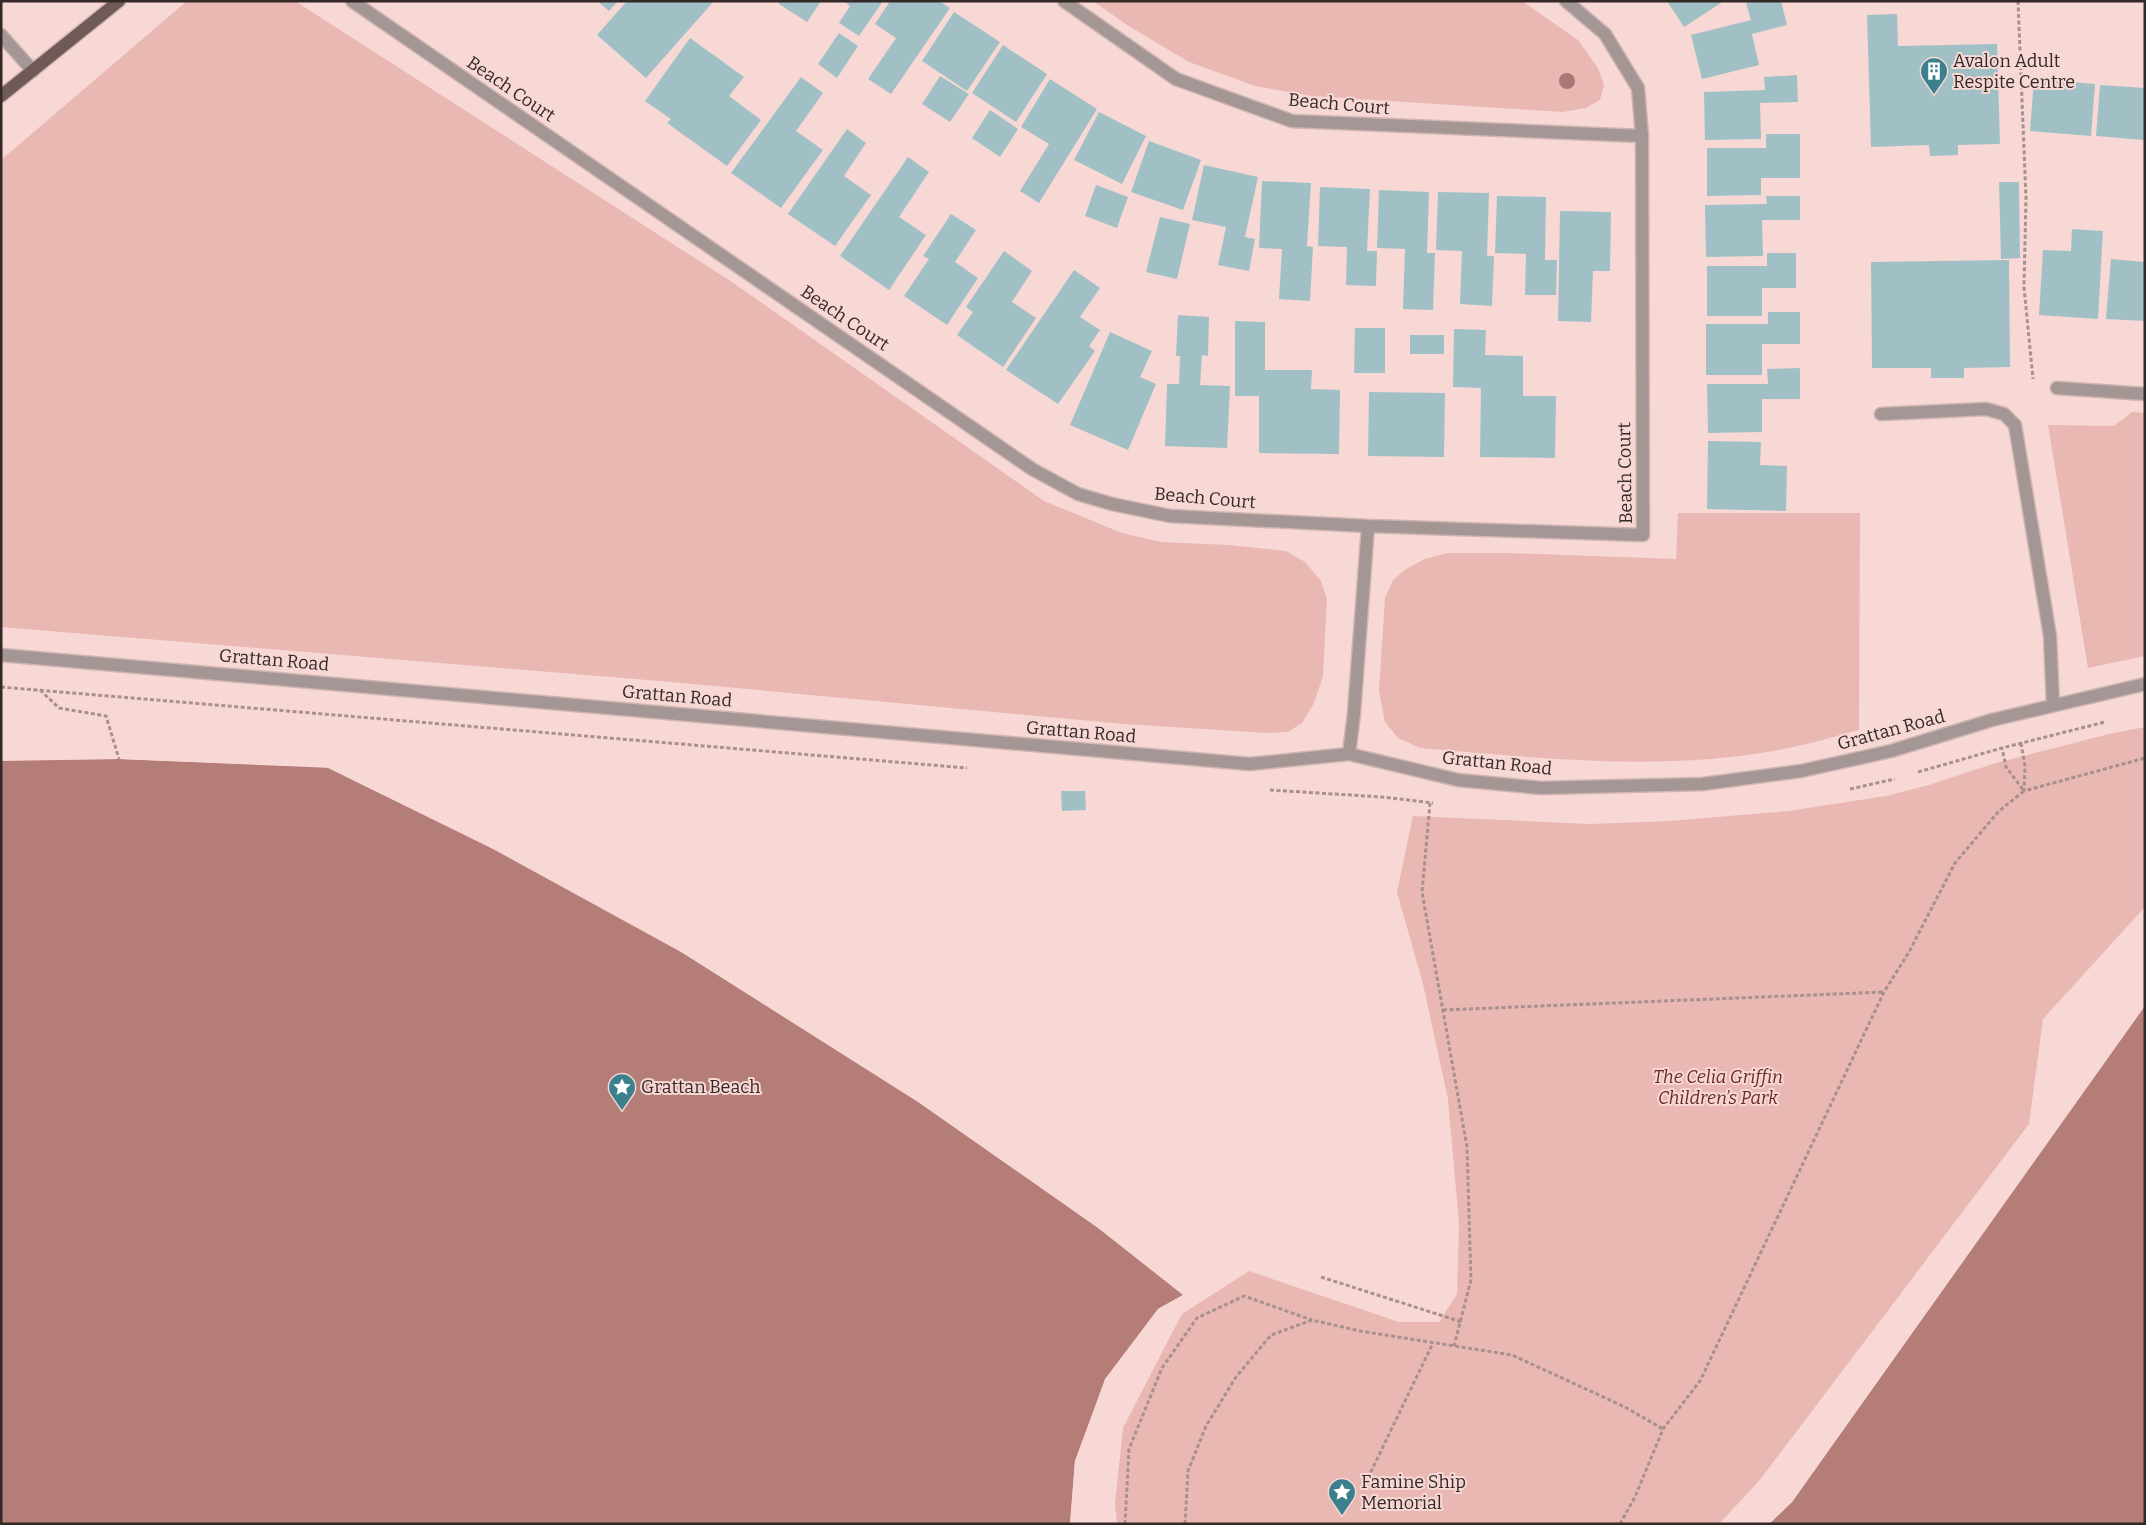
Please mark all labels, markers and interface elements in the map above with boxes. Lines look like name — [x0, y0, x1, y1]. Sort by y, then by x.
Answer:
place label: Avalon Adult Respite Centre — [1953, 50, 2075, 93]
street label: Beach Court — [463, 51, 560, 127]
building icon: Avalon Adult Respite Centre — [1919, 56, 1949, 95]
street label: Beach Court — [1287, 89, 1391, 119]
street label: Beach Court — [797, 280, 894, 356]
street label: Beach Court — [1613, 421, 1637, 524]
street label: Beach Court — [1153, 483, 1257, 513]
street label: Grattan Road — [218, 644, 330, 676]
street label: Grattan Road — [621, 680, 733, 712]
street label: Grattan Road — [1835, 705, 1948, 755]
street label: Grattan Road — [1025, 716, 1137, 748]
street label: Grattan Road — [1441, 746, 1553, 780]
park label: The Celia Griffin Children’s Park — [1653, 1066, 1783, 1109]
place icon: Grattan Beach — [607, 1072, 637, 1111]
place label: Grattan Beach — [641, 1076, 760, 1098]
place label: Famine Ship Memorial — [1361, 1471, 1466, 1514]
place icon: Famine Ship Memorial — [1327, 1477, 1357, 1516]

